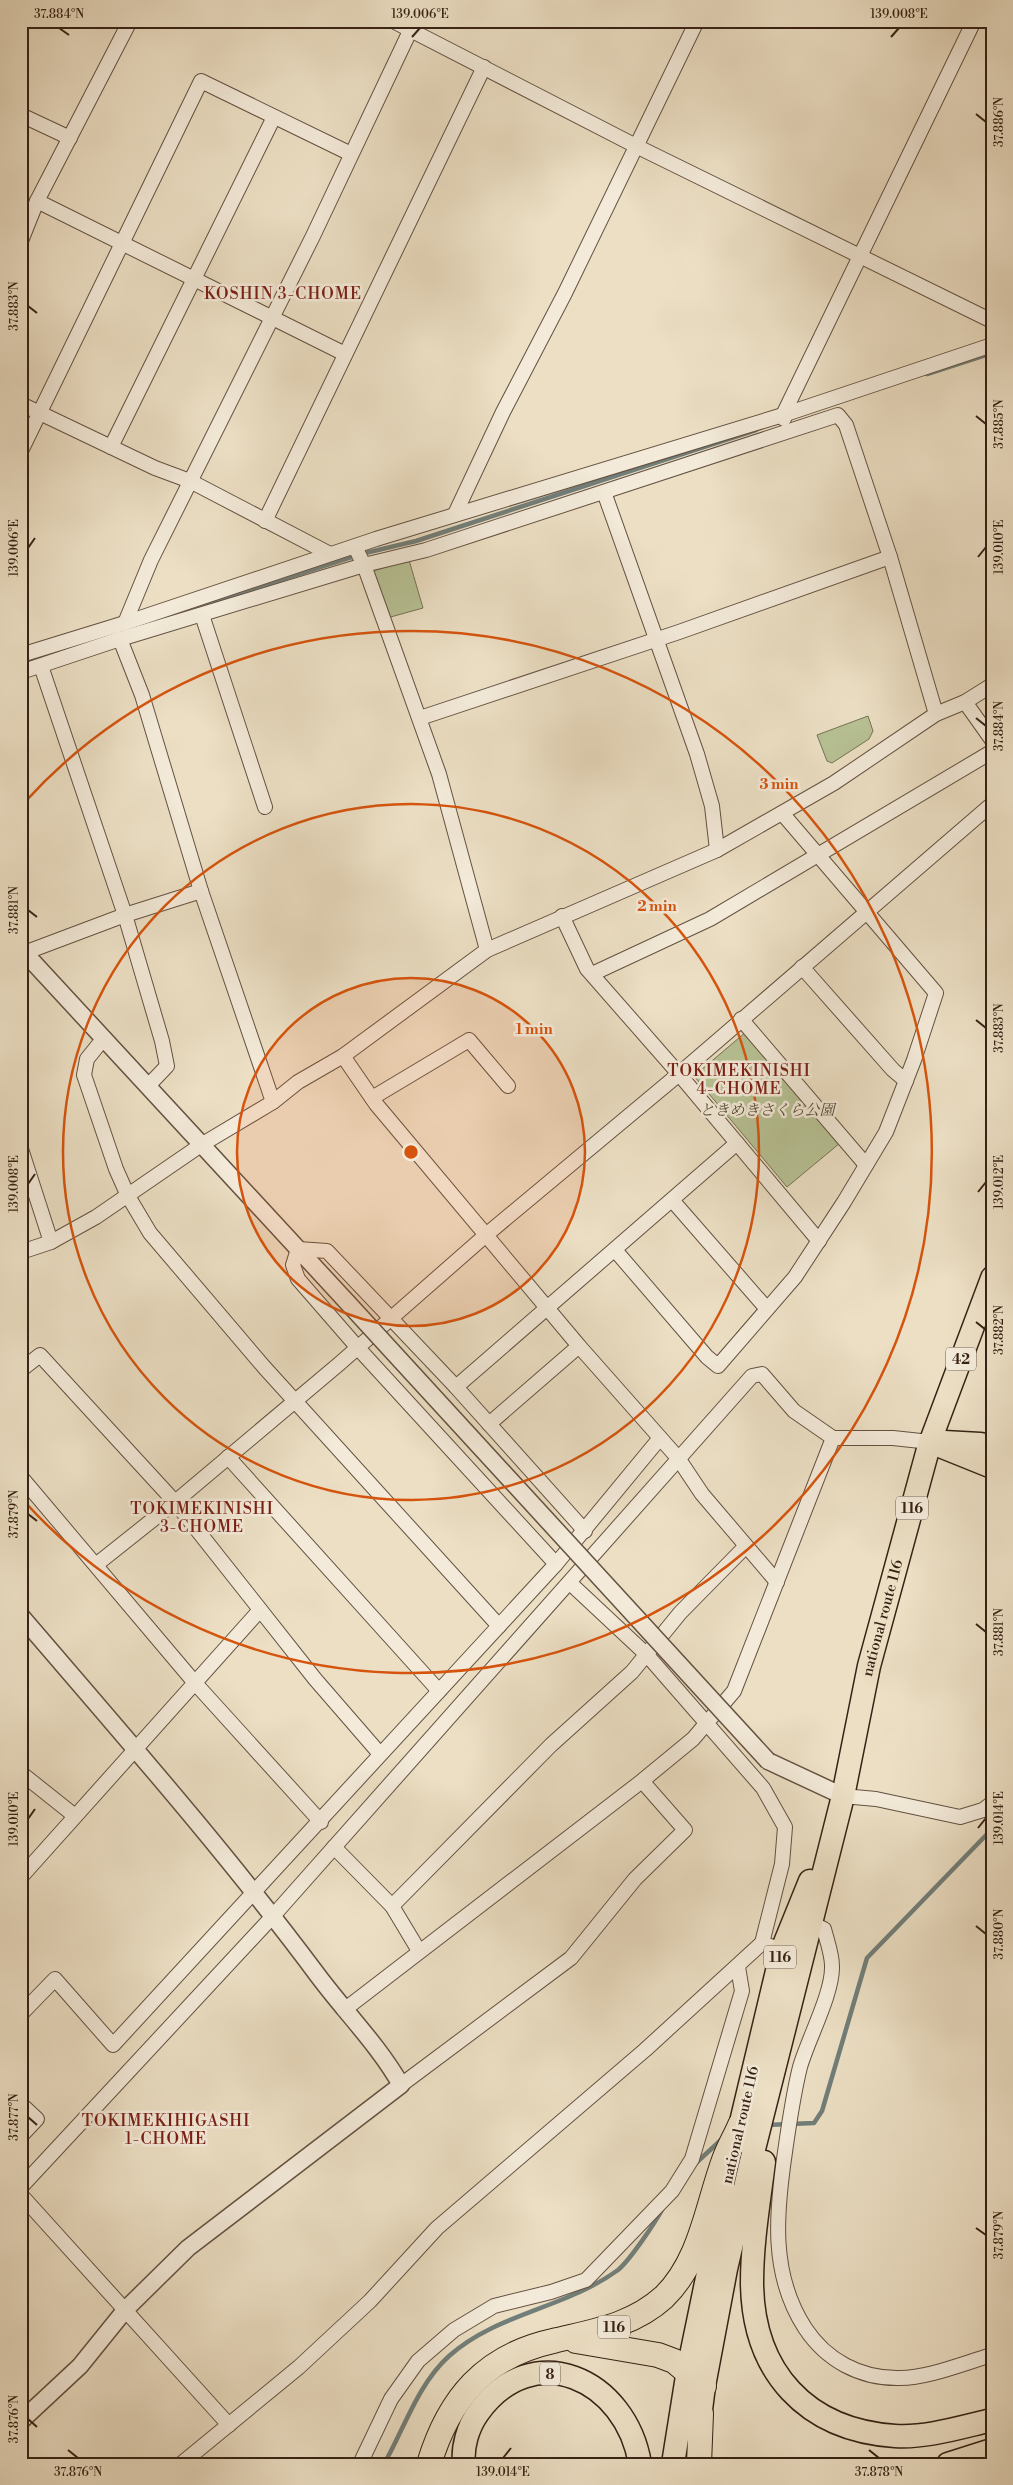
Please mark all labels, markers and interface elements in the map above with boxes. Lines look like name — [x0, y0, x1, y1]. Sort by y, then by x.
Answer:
text: 37.884°N — [34, 7, 84, 22]
text: 139.006°E — [391, 7, 449, 22]
text: 139.008°E — [870, 7, 928, 22]
text: 37.886°N — [992, 97, 1007, 147]
text: 37.883°N — [7, 281, 22, 331]
district label: KOSHIN 3-CHOME — [204, 284, 362, 304]
text: 37.885°N — [992, 399, 1007, 449]
text: 139.006°E — [7, 519, 22, 577]
text: 139.010°E — [992, 520, 1007, 574]
text: 37.884°N — [992, 701, 1007, 751]
text: 3 min — [759, 775, 799, 794]
text: 37.881°N — [7, 886, 22, 934]
text: 2 min — [637, 897, 677, 916]
text: 37.883°N — [992, 1003, 1007, 1053]
text: 1 min — [515, 1020, 553, 1039]
district label: TOKIMEKINISHI 4-CHOME — [667, 1061, 811, 1099]
park label: ときめきさくら公園 — [699, 1101, 837, 1120]
centre of rings — [402, 1143, 420, 1161]
text: 139.008°E — [7, 1155, 22, 1213]
text: 139.012°E — [992, 1155, 1007, 1209]
text: 37.882°N — [992, 1305, 1007, 1355]
road number: 42 — [946, 1348, 976, 1370]
text: 37.879°N — [7, 1490, 22, 1538]
road number: 116 — [896, 1496, 928, 1520]
district label: TOKIMEKINISHI 3-CHOME — [130, 1499, 274, 1537]
street label: national route 116 — [858, 1558, 908, 1678]
text: 37.881°N — [992, 1608, 1007, 1656]
text: 139.014°E — [992, 1791, 1007, 1845]
text: 139.010°E — [7, 1792, 22, 1846]
text: 37.880°N — [992, 1909, 1007, 1959]
road number: 116 — [764, 1945, 796, 1968]
street label: national route 116 — [718, 2064, 763, 2186]
text: 37.877°N — [7, 2093, 22, 2141]
district label: TOKIMEKIHIGASHI 1-CHOME — [82, 2111, 250, 2149]
text: 37.879°N — [992, 2211, 1007, 2259]
road number: 116 — [598, 2316, 630, 2338]
road number: 8 — [540, 2362, 560, 2386]
text: 37.876°N — [7, 2395, 22, 2443]
text: 37.876°N — [54, 2465, 102, 2480]
text: 139.014°E — [476, 2465, 530, 2480]
text: 37.878°N — [855, 2465, 903, 2480]

